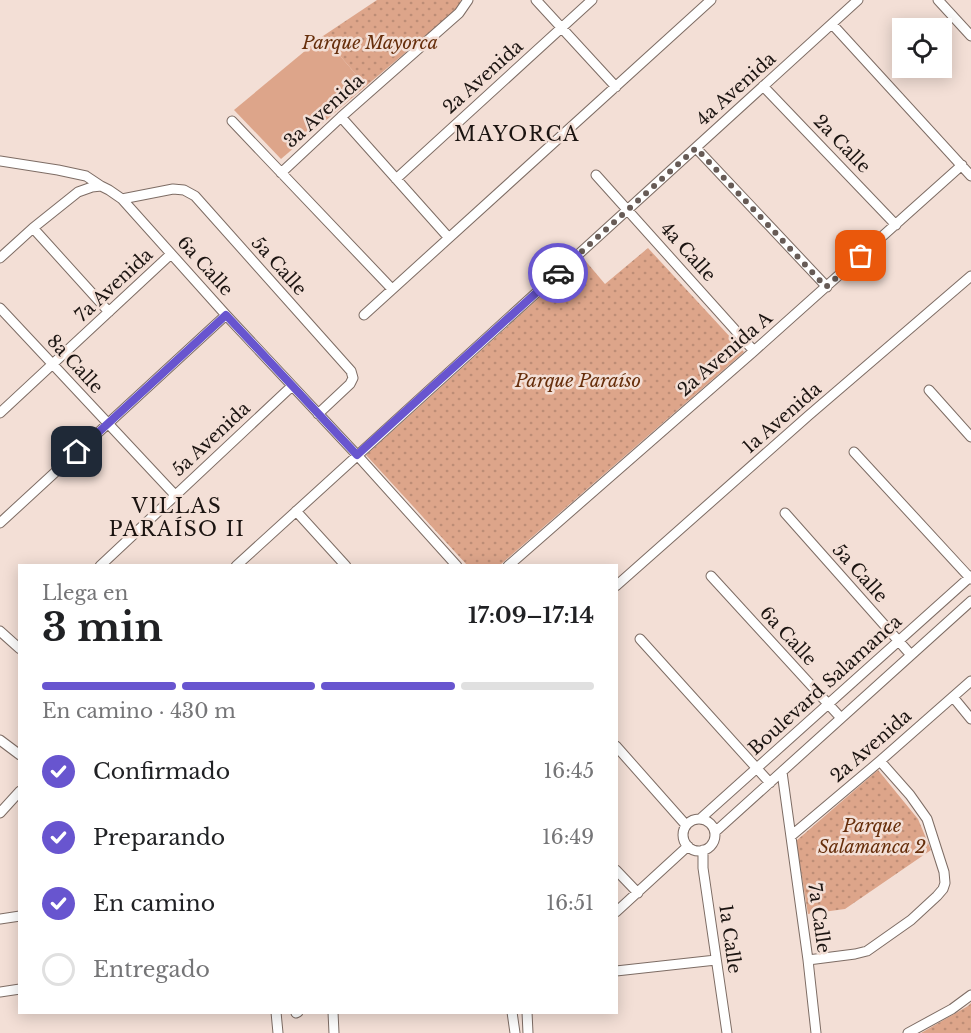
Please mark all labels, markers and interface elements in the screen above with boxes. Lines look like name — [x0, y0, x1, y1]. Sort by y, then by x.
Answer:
map controls — [892, 18, 952, 78]
button: locate — [892, 18, 952, 78]
park label: Parque Mayorca — [301, 32, 438, 54]
street label: 2a Avenida — [439, 35, 527, 119]
street label: 4a Avenida — [692, 48, 780, 130]
street label: 3a Avenida — [280, 69, 368, 153]
street label: 2a Calle — [809, 110, 875, 178]
district label: MAYORCA — [454, 122, 580, 146]
street label: 4a Calle — [656, 218, 720, 286]
pin — [835, 230, 886, 281]
street label: 6a Calle — [172, 232, 238, 300]
street label: 5a Calle — [247, 232, 311, 300]
icon: bag — [844, 239, 877, 272]
courier — [528, 243, 588, 303]
street label: 7a Avenida — [71, 244, 157, 326]
icon: car — [542, 257, 575, 290]
street label: 2a Avenida A — [673, 306, 778, 401]
street label: 8a Calle — [42, 330, 108, 398]
park label: Parque Paraíso — [514, 370, 641, 392]
street label: 1a Avenida — [738, 378, 826, 458]
street label: 5a Avenida — [167, 397, 255, 481]
pin — [51, 426, 102, 477]
icon: home — [60, 435, 93, 468]
district label: VILLAS PARAÍSO II — [109, 494, 245, 541]
street label: 5a Calle — [828, 539, 892, 607]
text: Llega en — [42, 581, 128, 605]
text: 17:09–17:14 — [468, 602, 594, 629]
street label: 6a Calle — [755, 602, 821, 670]
text: 3 min — [42, 603, 163, 652]
street label: Boulevard Salamanca — [744, 610, 906, 760]
text: En camino · 430 m — [42, 699, 236, 723]
street label: 2a Avenida — [826, 705, 916, 787]
icon: check — [42, 755, 75, 788]
text: Confirmado — [93, 758, 230, 785]
text: 16:45 — [543, 759, 594, 783]
park label: Parque Salamanca 2 — [818, 815, 926, 858]
icon: check — [42, 821, 75, 854]
text: Preparando — [93, 824, 225, 851]
text: 16:49 — [542, 825, 594, 849]
street label: 7a Calle — [803, 882, 835, 954]
icon: check — [42, 887, 75, 920]
text: En camino — [93, 890, 215, 917]
text: 16:51 — [546, 891, 594, 915]
street label: 1a Calle — [714, 903, 746, 975]
text: Entregado — [93, 956, 210, 983]

